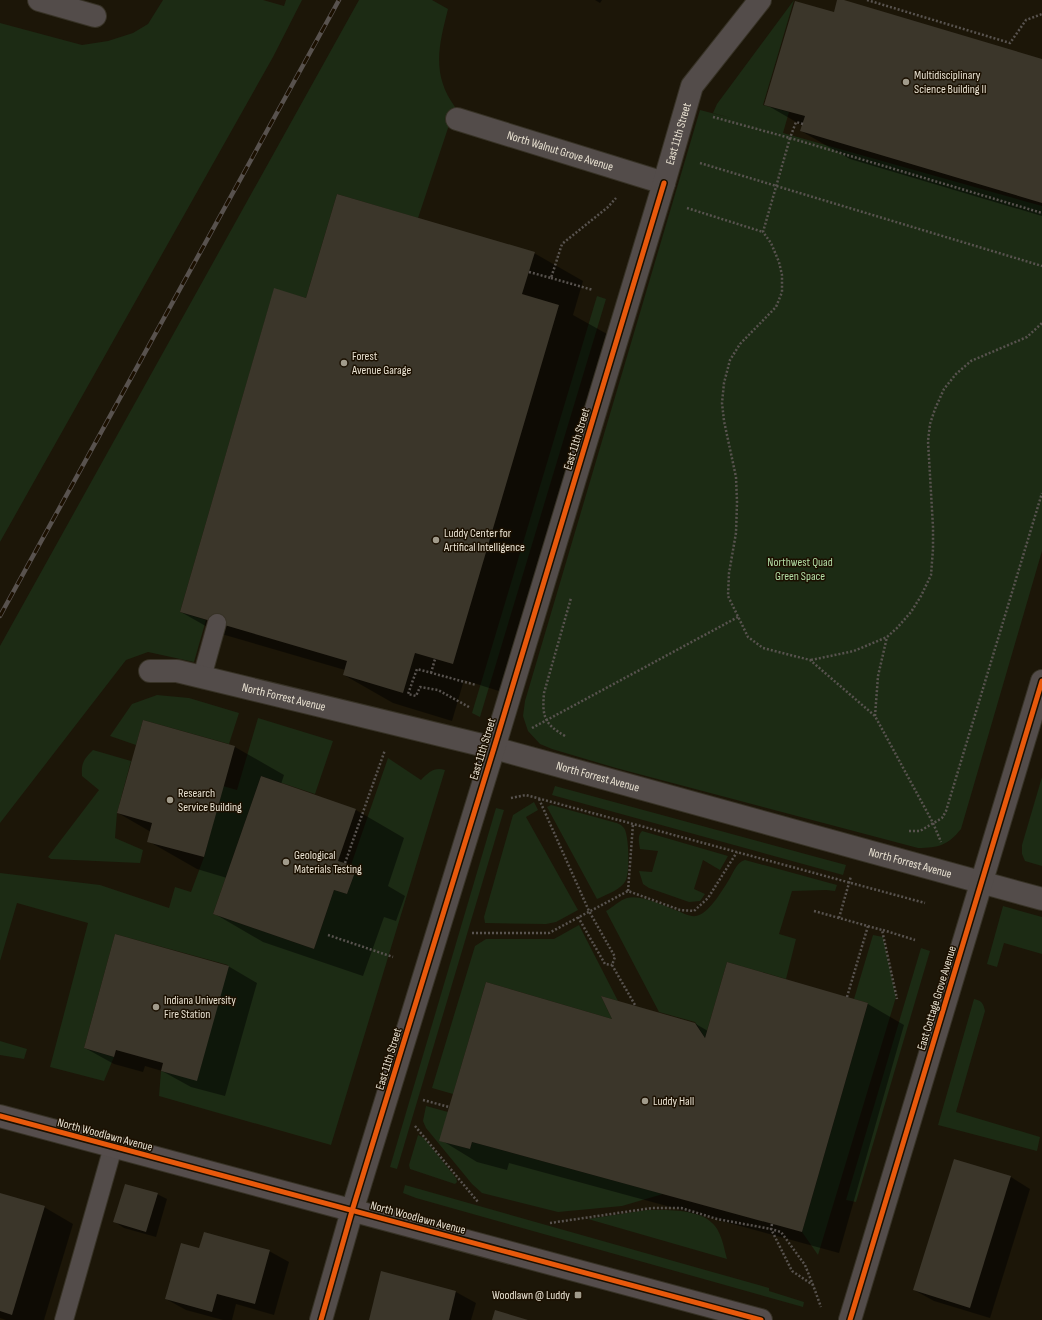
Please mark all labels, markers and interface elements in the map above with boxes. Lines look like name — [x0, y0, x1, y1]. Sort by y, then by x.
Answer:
place label: Multidisciplinary Science Building II — [914, 68, 986, 97]
marker: Multidisciplinary Science Building II — [901, 77, 911, 87]
street label: East 11th Street — [662, 101, 694, 166]
street label: North Walnut Grove Avenue — [505, 127, 615, 174]
place label: Forest Avenue Garage — [351, 349, 411, 378]
marker: Forest Avenue Garage — [339, 358, 349, 368]
street label: East 11th Street — [561, 406, 594, 472]
place label: Luddy Center for Artifical Intelligence — [443, 526, 525, 555]
marker: Luddy Center for Artifical Intelligence — [431, 535, 441, 545]
park label: Northwest Quad Green Space — [767, 555, 833, 584]
street label: North Forrest Avenue — [241, 680, 327, 714]
street label: East 11th Street — [467, 716, 500, 782]
street label: North Forrest Avenue — [555, 758, 641, 795]
place label: Research Service Building — [178, 786, 242, 815]
marker: Research Service Building — [165, 795, 175, 805]
street label: North Forrest Avenue — [867, 844, 954, 881]
place label: Geological Materials Testing — [294, 848, 362, 877]
marker: Geological Materials Testing — [281, 857, 291, 867]
street label: East Cottage Grove Avenue — [914, 944, 960, 1052]
place label: Indiana University Fire Station — [164, 993, 236, 1022]
marker: Indiana University Fire Station — [151, 1002, 161, 1012]
street label: East 11th Street — [373, 1026, 406, 1092]
place label: Luddy Hall — [653, 1094, 694, 1109]
marker: Luddy Hall — [640, 1096, 650, 1106]
street label: North Woodlawn Avenue — [56, 1115, 154, 1155]
street label: North Woodlawn Avenue — [369, 1198, 467, 1238]
place label: Woodlawn @ Luddy — [492, 1288, 570, 1303]
marker: Woodlawn @ Luddy — [573, 1290, 583, 1300]

